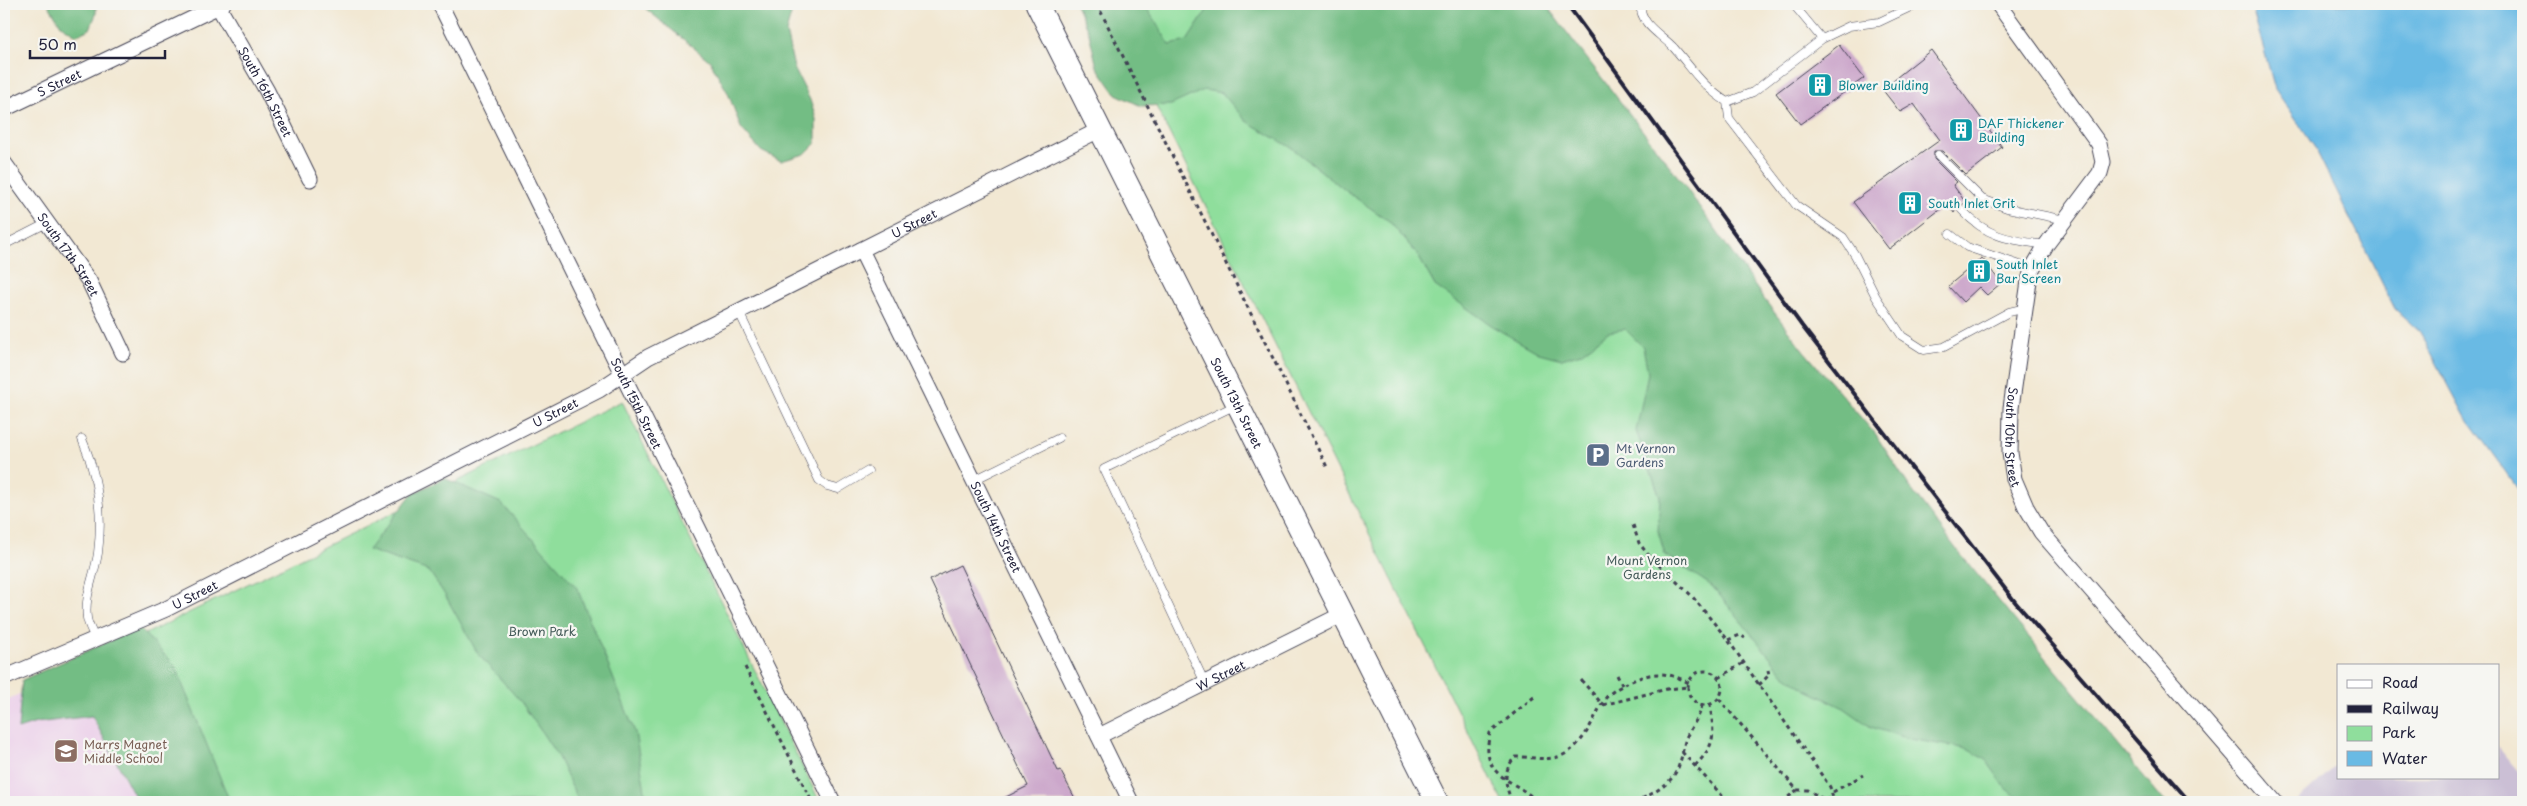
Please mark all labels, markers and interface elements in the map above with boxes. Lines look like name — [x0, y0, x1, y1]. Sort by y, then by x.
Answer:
scale bar — [30, 28, 165, 60]
text: 50 m — [38, 32, 77, 55]
street label: South 16th Street — [234, 43, 297, 140]
street label: S Street — [34, 64, 84, 101]
building icon: Blower Building — [1807, 72, 1833, 98]
place label: Blower Building — [1838, 76, 1929, 94]
place label: DAF Thickener Building — [1978, 114, 2064, 146]
building icon: DAF Thickener Building — [1948, 117, 1974, 143]
building icon: South Inlet Grit — [1897, 190, 1923, 216]
place label: South Inlet Grit — [1928, 194, 2015, 212]
street label: U Street — [888, 204, 940, 242]
street label: South 17th Street — [33, 209, 104, 299]
place label: South Inlet Bar Screen — [1996, 255, 2061, 287]
building icon: South Inlet Bar Screen — [1966, 258, 1992, 284]
street label: South 13th Street — [1206, 354, 1267, 452]
street label: South 15th Street — [607, 355, 667, 452]
street label: South 10th Street — [2001, 386, 2025, 490]
street label: U Street — [529, 393, 581, 431]
place label: Mt Vernon Gardens — [1616, 439, 1676, 471]
parking icon: Mt Vernon Gardens — [1585, 442, 1611, 468]
street label: South 14th Street — [966, 478, 1026, 575]
park label: Mount Vernon Gardens — [1606, 551, 1688, 583]
street label: U Street — [169, 575, 220, 614]
park label: Brown Park — [508, 622, 576, 640]
street label: W Street — [1193, 655, 1248, 695]
legend — [2337, 664, 2500, 778]
text: Road — [2382, 670, 2418, 693]
text: Railway — [2382, 696, 2439, 719]
text: Park — [2382, 720, 2416, 743]
place label: Marrs Magnet Middle School — [84, 735, 167, 767]
school or university icon: Marrs Magnet Middle School — [53, 738, 79, 764]
text: Water — [2382, 746, 2427, 769]

